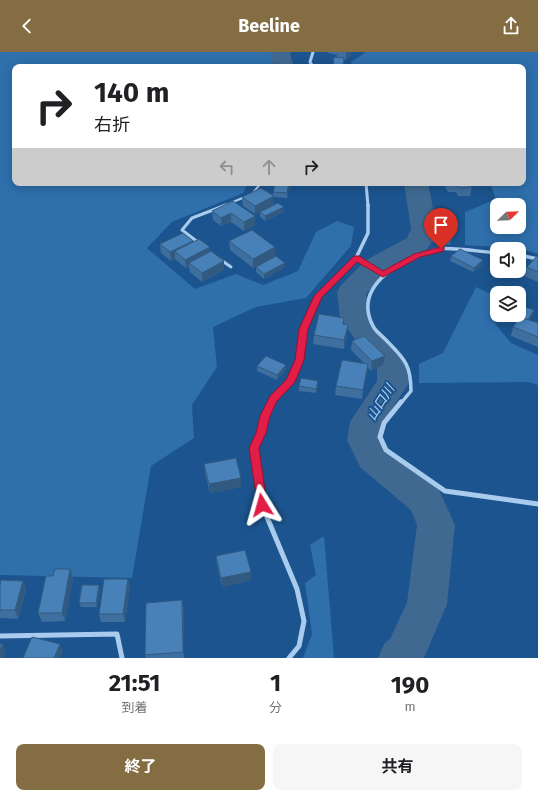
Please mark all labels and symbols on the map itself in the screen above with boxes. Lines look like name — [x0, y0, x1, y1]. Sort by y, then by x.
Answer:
north arrow — [490, 198, 526, 234]
pin — [424, 208, 458, 249]
water label: 山口川 — [364, 380, 398, 423]
position arrow — [241, 484, 283, 526]

